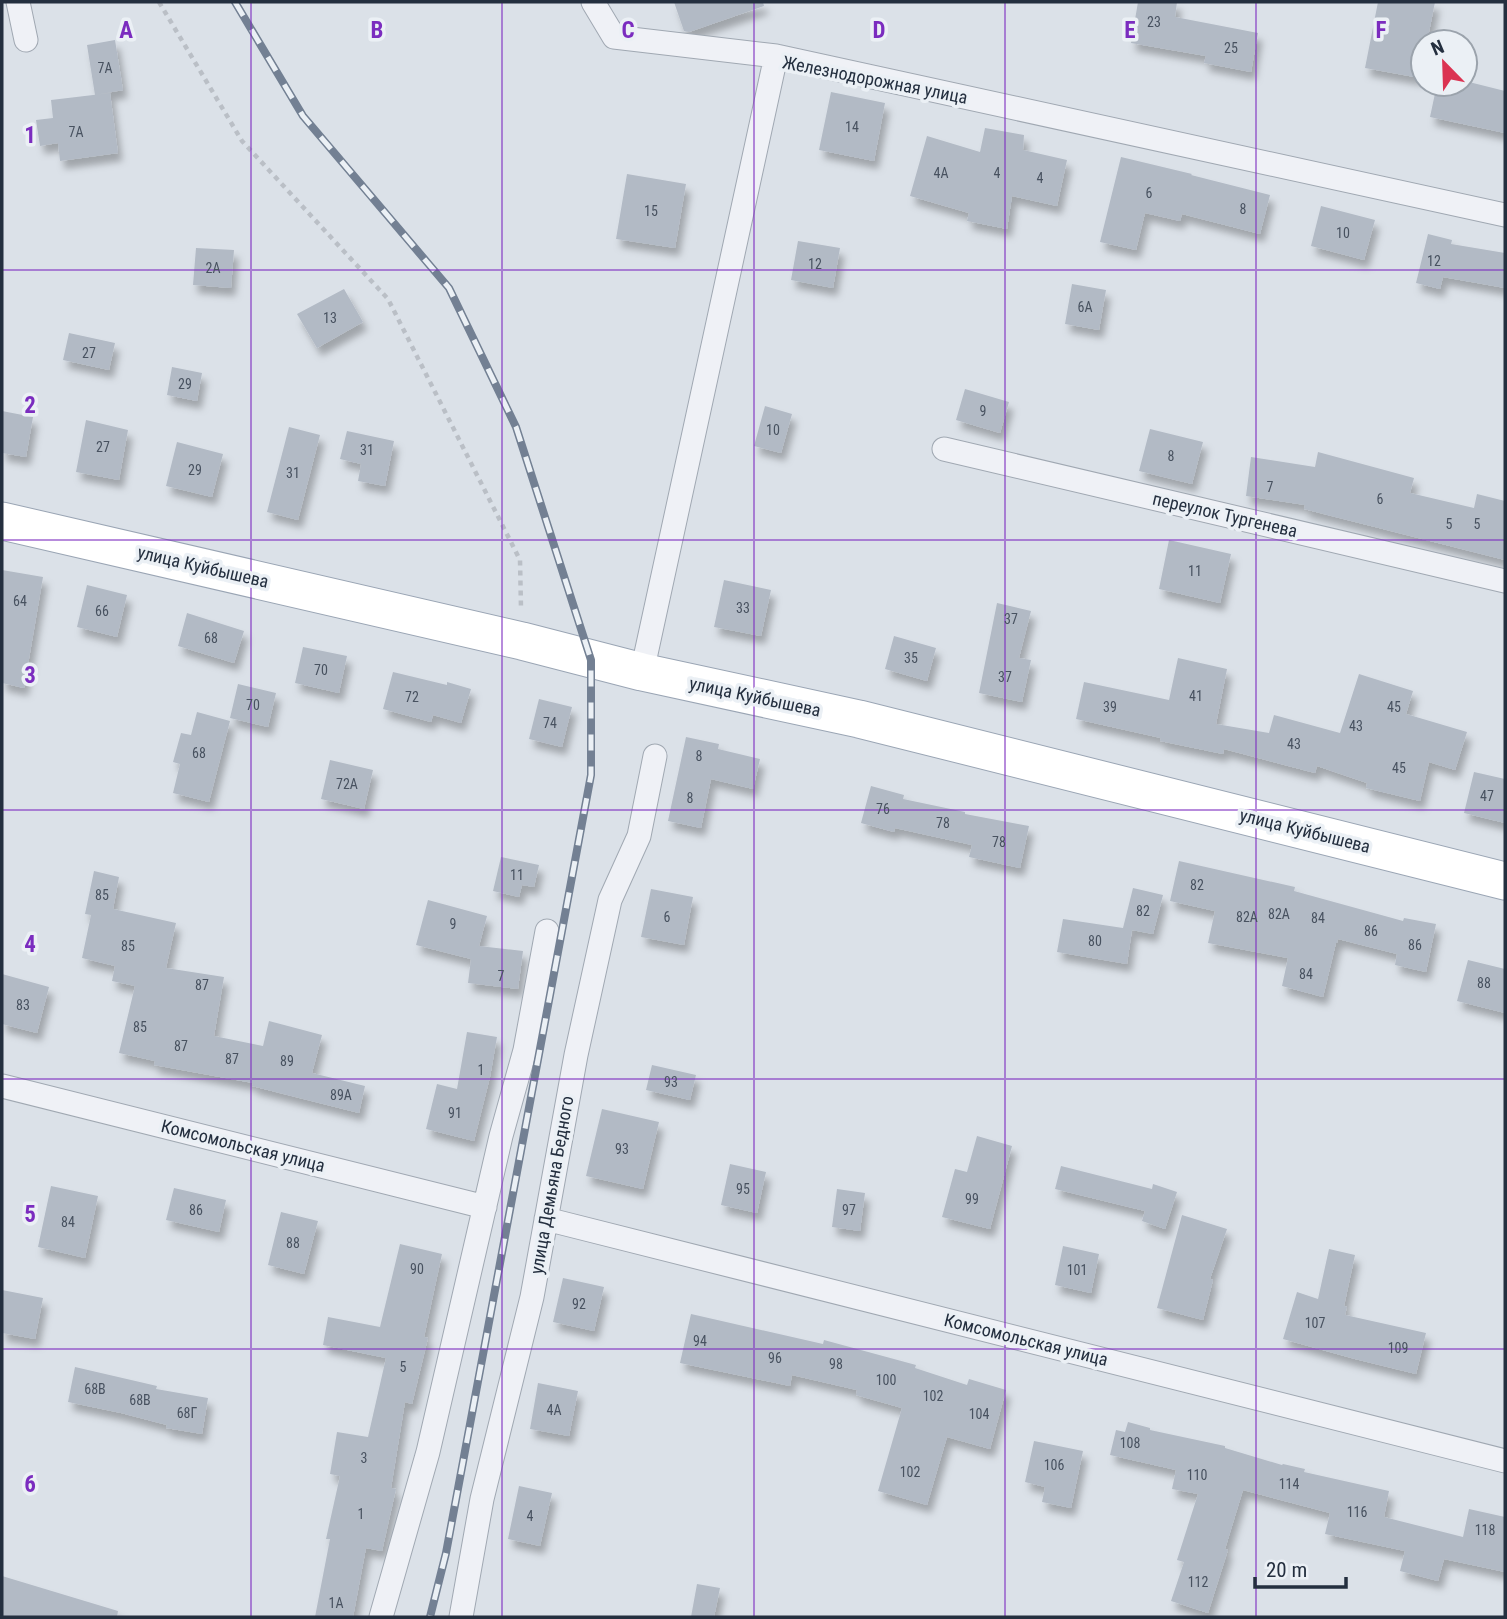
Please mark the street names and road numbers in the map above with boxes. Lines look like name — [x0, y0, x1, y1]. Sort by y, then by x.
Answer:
street label: Железнодорожная улица — [781, 51, 969, 108]
street label: переулок Тургенева — [1151, 488, 1300, 541]
street label: улица Куйбышева — [136, 541, 271, 592]
street label: улица Куйбышева — [687, 672, 823, 721]
street label: улица Куйбышева — [1238, 804, 1373, 857]
street label: улица Демьяна Бедного — [525, 1094, 578, 1276]
street label: Комсомольская улица — [159, 1115, 327, 1176]
street label: Комсомольская улица — [942, 1309, 1110, 1370]

